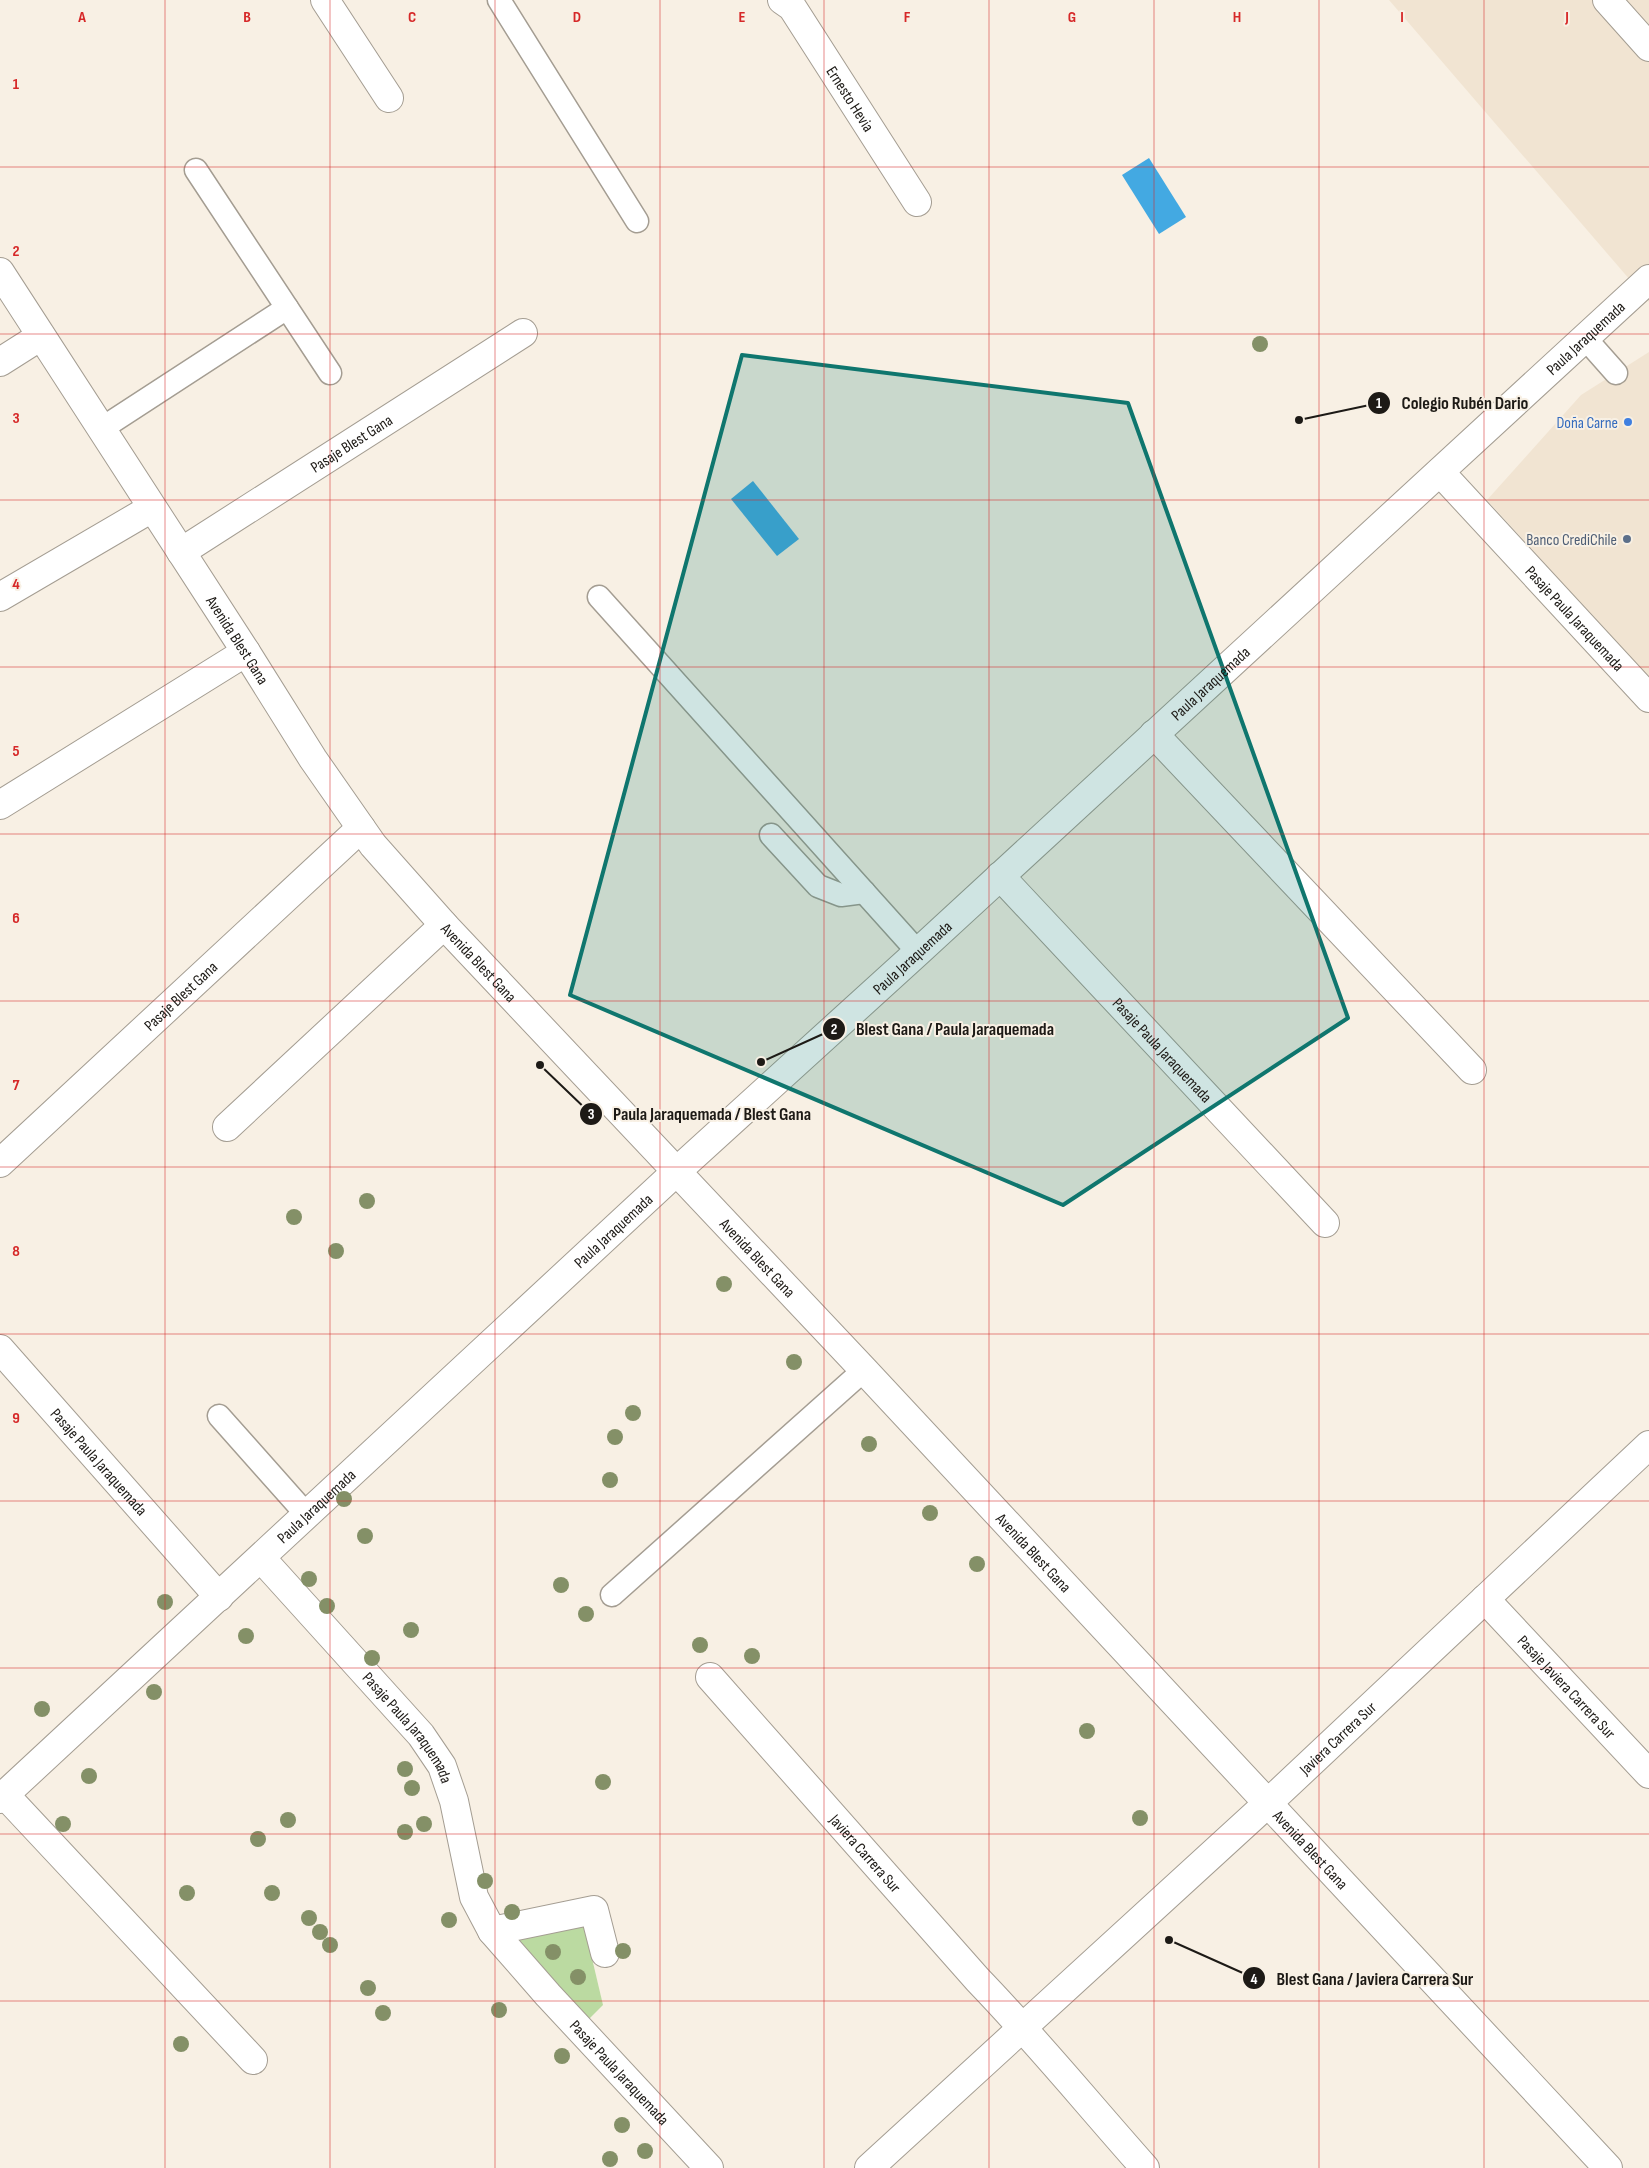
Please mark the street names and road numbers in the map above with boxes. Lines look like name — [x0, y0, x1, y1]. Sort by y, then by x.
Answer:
street label: Ernesto Hevia — [821, 63, 877, 136]
street label: Paula Jaraquemada — [1543, 298, 1630, 380]
street label: Pasaje Blest Gana — [308, 411, 396, 477]
street label: Pasaje Paula Jaraquemada — [1521, 563, 1627, 676]
street label: Avenida Blest Gana — [201, 592, 272, 688]
street label: Paula Jaraquemada — [1168, 643, 1254, 725]
street label: Paula Jaraquemada — [870, 918, 956, 999]
street label: Avenida Blest Gana — [436, 919, 520, 1007]
street label: Pasaje Blest Gana — [141, 958, 222, 1035]
street label: Pasaje Paula Jaraquemada — [1108, 994, 1215, 1107]
street label: Paula Jaraquemada — [571, 1191, 657, 1273]
street label: Avenida Blest Gana — [714, 1214, 798, 1302]
street label: Pasaje Paula Jaraquemada — [46, 1405, 151, 1520]
street label: Paula Jaraquemada — [274, 1466, 360, 1548]
street label: Avenida Blest Gana — [991, 1509, 1074, 1597]
street label: Pasaje Javiera Carrera Sur — [1513, 1632, 1619, 1744]
street label: Pasaje Paula Jaraquemada — [358, 1669, 455, 1786]
street label: Javiera Carrera Sur — [1295, 1698, 1381, 1780]
street label: Avenida Blest Gana — [1268, 1806, 1351, 1894]
street label: Javiera Carrera Sur — [824, 1810, 905, 1897]
street label: Pasaje Paula Jaraquemada — [565, 2017, 672, 2130]

